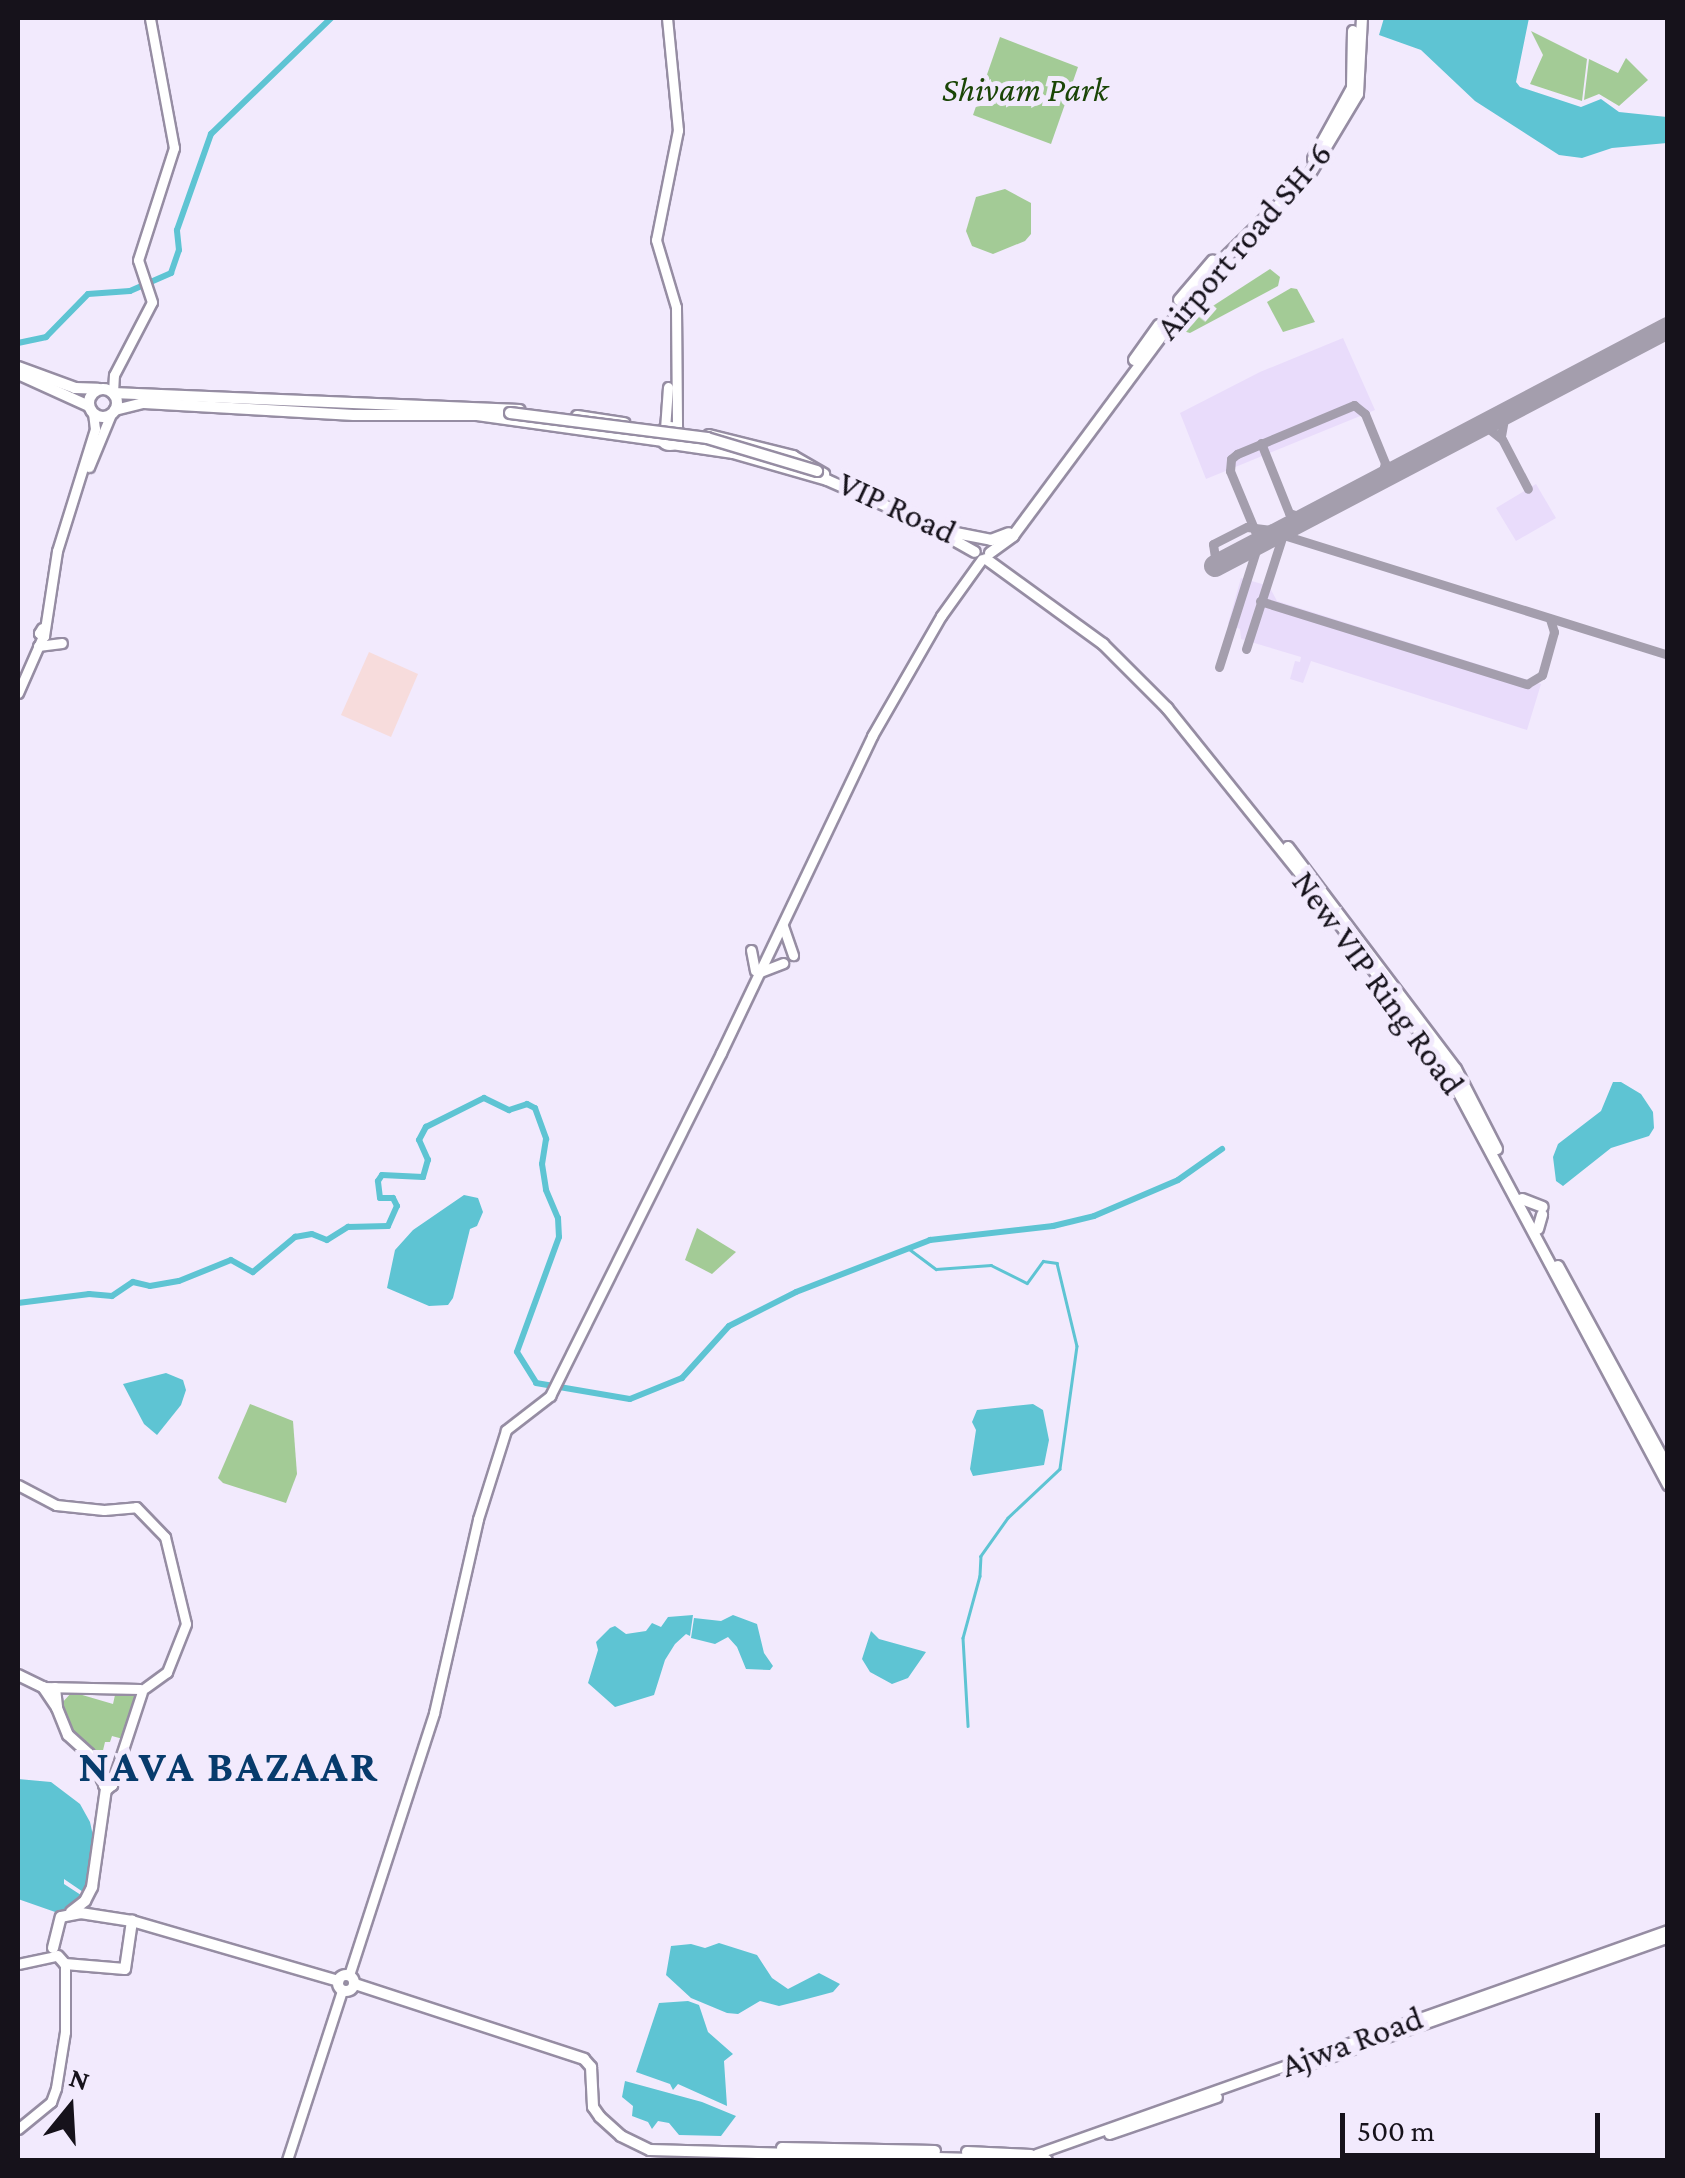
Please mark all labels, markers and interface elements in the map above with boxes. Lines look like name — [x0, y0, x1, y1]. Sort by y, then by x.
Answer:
park label: Shivam Park — [942, 69, 1108, 111]
street label: Airport road SH-6 — [1147, 134, 1341, 348]
street label: VIP Road — [831, 462, 963, 554]
street label: New VIP Ring Road — [1283, 863, 1473, 1103]
district label: NAVA BAZAAR — [78, 1740, 380, 1794]
street label: Ajwa Road — [1275, 1997, 1429, 2087]
north arrow — [20, 2058, 120, 2158]
text: N — [66, 2061, 93, 2097]
scale bar — [1345, 2093, 1605, 2155]
text: 500 m — [1357, 2114, 1435, 2147]

